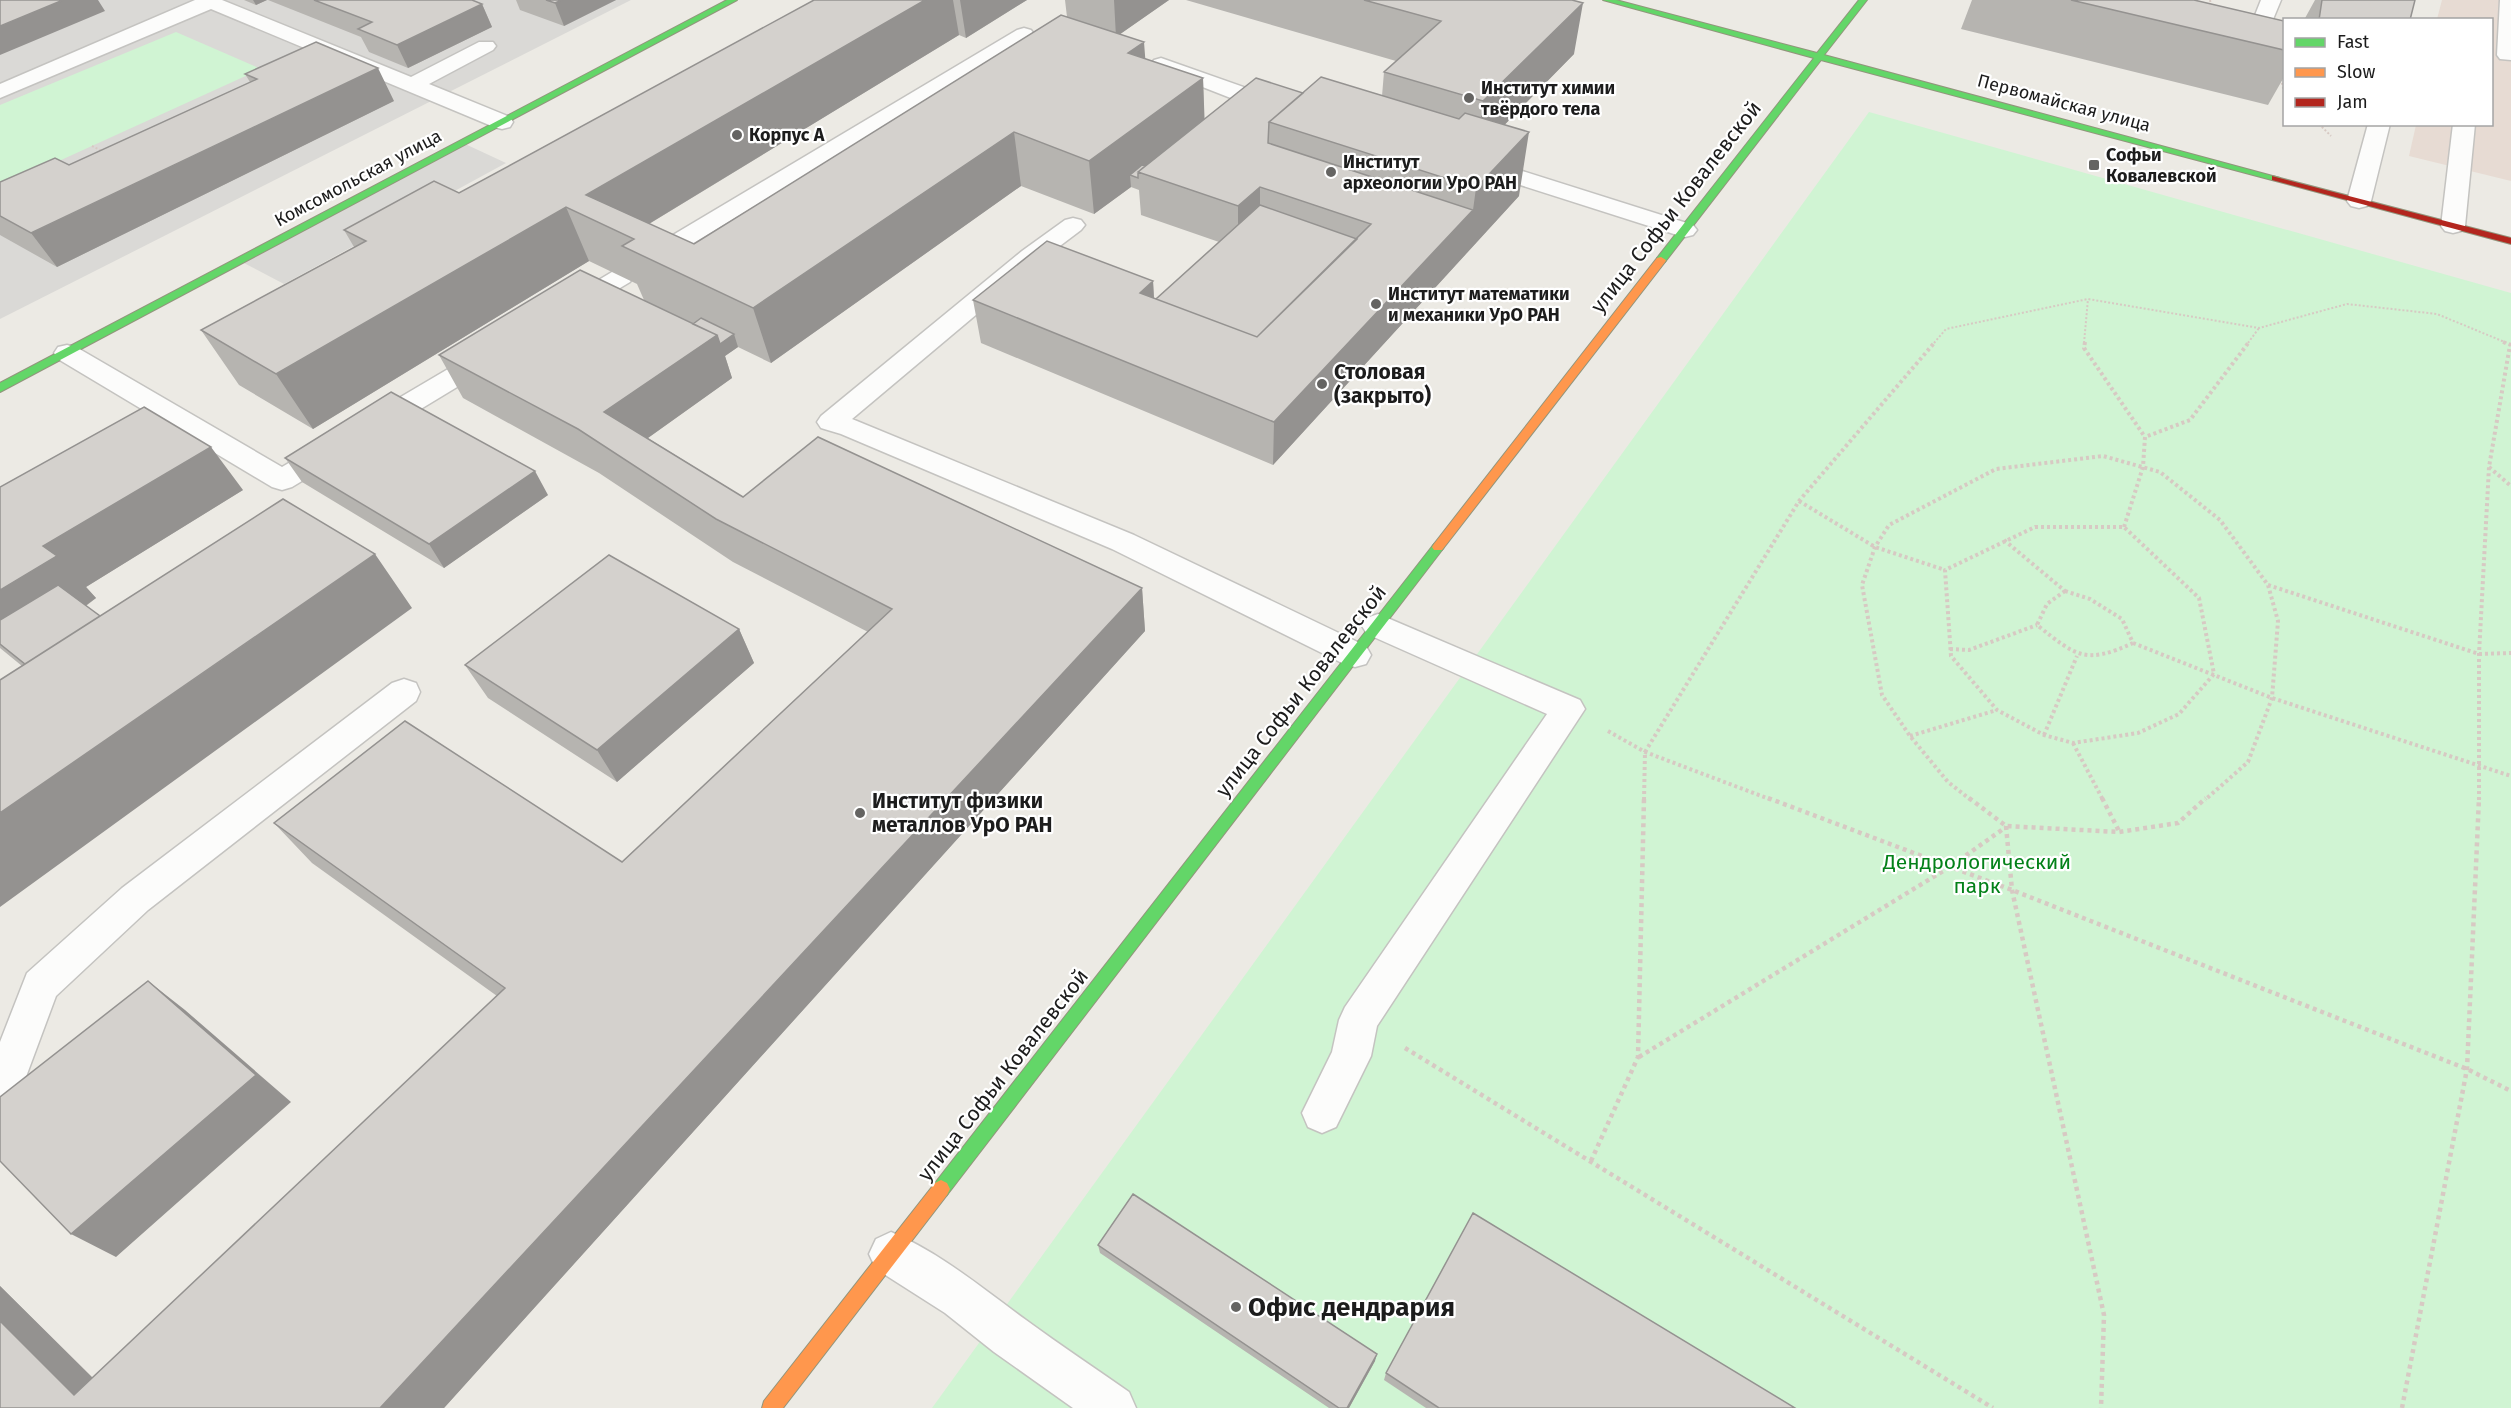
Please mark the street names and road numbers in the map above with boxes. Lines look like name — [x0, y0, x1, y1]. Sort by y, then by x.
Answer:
street label: Первомайская улица — [1975, 69, 2153, 137]
street label: улица Софьи Ковалевской — [1585, 96, 1767, 318]
street label: Комсомольская улица — [271, 125, 445, 231]
street label: улица Софьи Ковалевской — [1210, 580, 1392, 802]
street label: улица Софьи Ковалевской — [912, 964, 1094, 1186]

